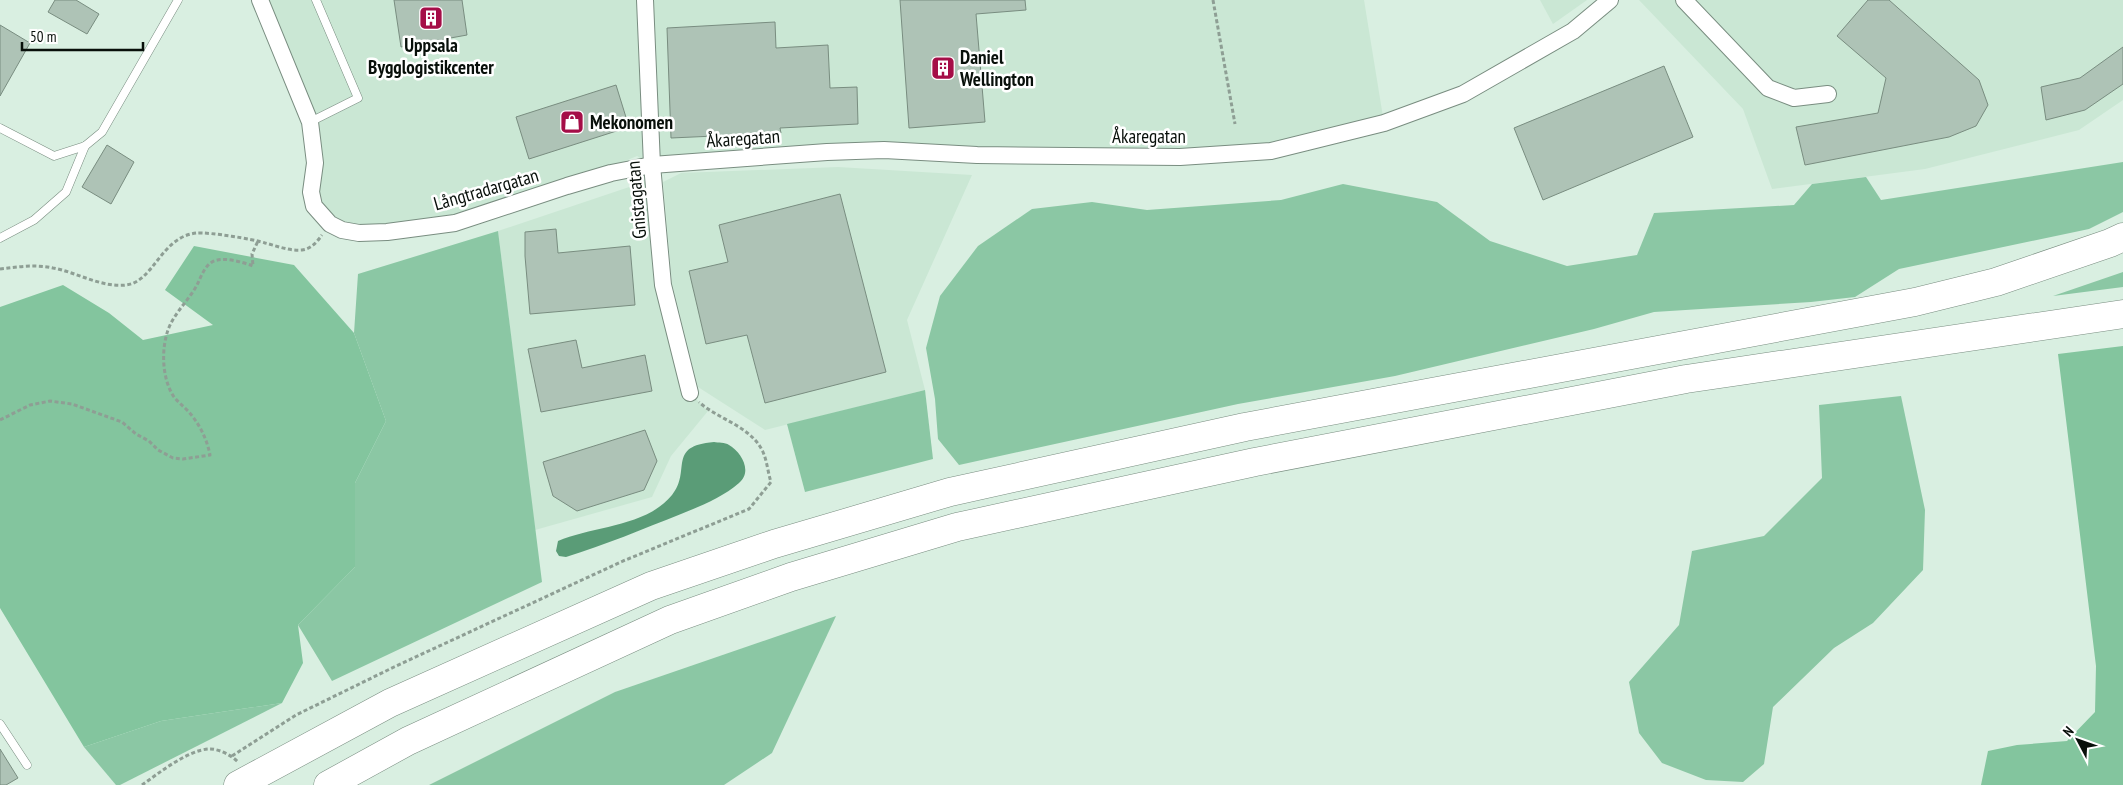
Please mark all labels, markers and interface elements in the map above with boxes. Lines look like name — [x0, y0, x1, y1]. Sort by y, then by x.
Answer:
building icon: Uppsala Bygglogistikcenter — [418, 5, 444, 31]
scale bar — [22, 20, 144, 52]
text: 50 m — [30, 27, 56, 46]
place label: Uppsala Bygglogistikcenter — [368, 33, 494, 79]
place label: Daniel Wellington — [959, 45, 1034, 91]
building icon: Daniel Wellington — [930, 55, 956, 81]
shop icon: Mekonomen — [559, 109, 585, 135]
place label: Mekonomen — [590, 110, 673, 134]
street label: Åkaregatan — [705, 123, 781, 153]
street label: Åkaregatan — [1112, 124, 1186, 148]
street label: Gnistagatan — [621, 160, 651, 240]
street label: Långtradargatan — [431, 163, 541, 215]
north arrow — [2053, 715, 2103, 765]
text: N — [2059, 723, 2077, 740]

